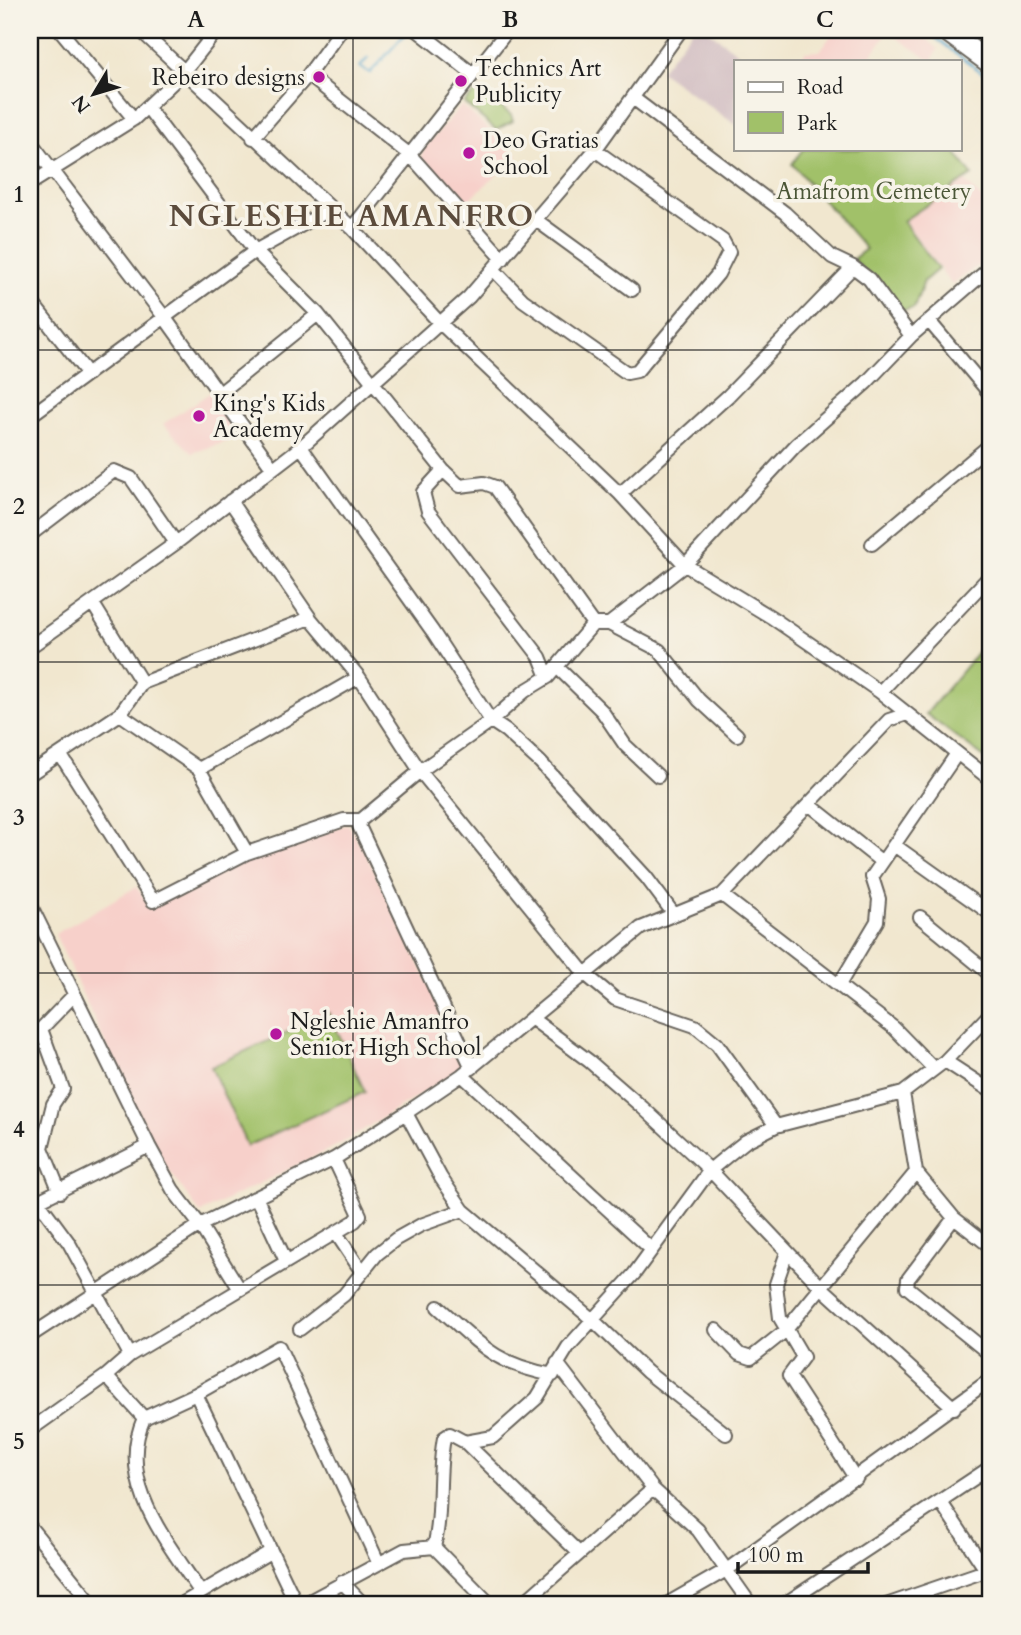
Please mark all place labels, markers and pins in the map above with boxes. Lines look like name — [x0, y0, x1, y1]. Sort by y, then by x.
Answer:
place label: Technics Art Publicity — [475, 53, 601, 110]
place label: Rebeiro designs — [152, 62, 305, 93]
marker: Rebeiro designs — [311, 69, 327, 85]
marker: Technics Art Publicity — [453, 73, 469, 89]
place label: Deo Gratias School — [483, 125, 599, 182]
marker: Deo Gratias School — [461, 145, 477, 161]
place label: King's Kids Academy — [213, 388, 325, 445]
marker: King's Kids Academy — [191, 408, 207, 424]
place label: Ngleshie Amanfro Senior High School — [290, 1006, 481, 1063]
marker: Ngleshie Amanfro Senior High School — [268, 1026, 284, 1042]

